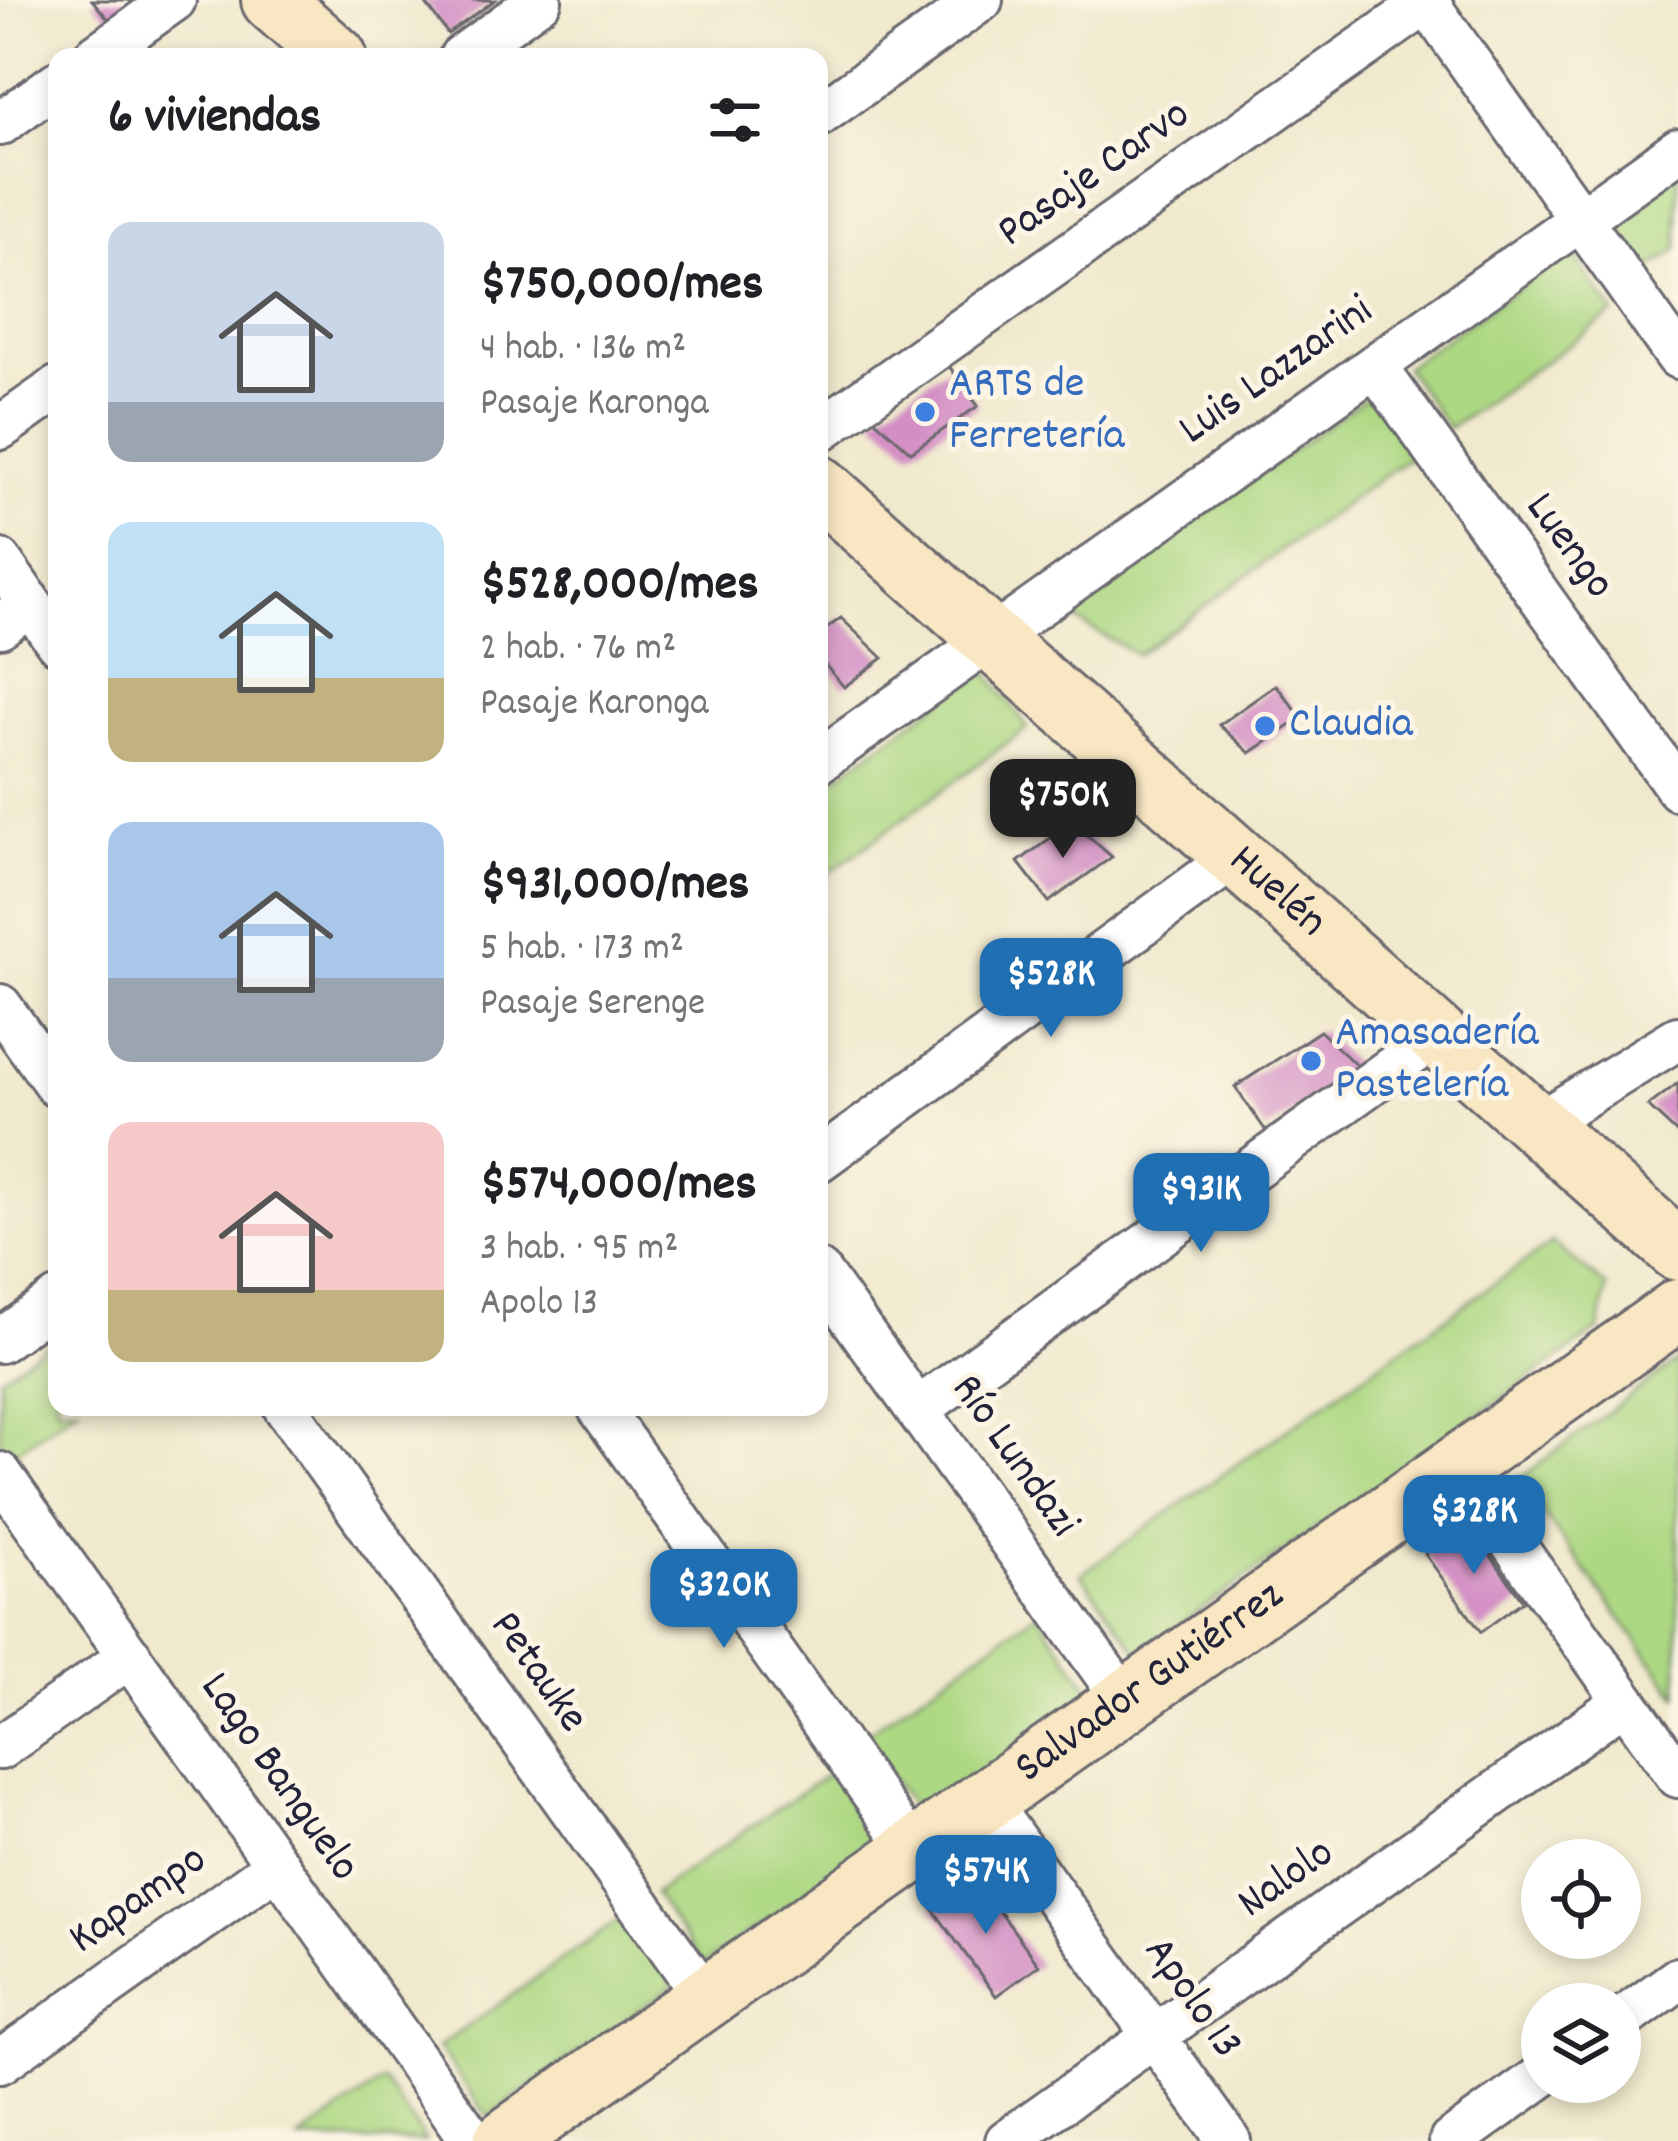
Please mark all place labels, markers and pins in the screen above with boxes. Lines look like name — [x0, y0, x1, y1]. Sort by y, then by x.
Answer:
place label: ARTS de Ferretería — [949, 354, 1125, 470]
marker: ARTS de Ferretería — [912, 399, 938, 425]
place label: Claudia — [1289, 694, 1414, 758]
marker: Claudia — [1252, 713, 1278, 739]
pin: $750K — [979, 759, 1147, 861]
pin: $528K — [967, 938, 1135, 1040]
place label: Amasadería Pastelería — [1335, 1003, 1540, 1119]
marker: Amasadería Pastelería — [1298, 1048, 1324, 1074]
pin: $931K — [1117, 1153, 1285, 1255]
pin: $328K — [1390, 1475, 1558, 1577]
pin: $320K — [640, 1549, 808, 1651]
pin: $574K — [902, 1835, 1070, 1937]

